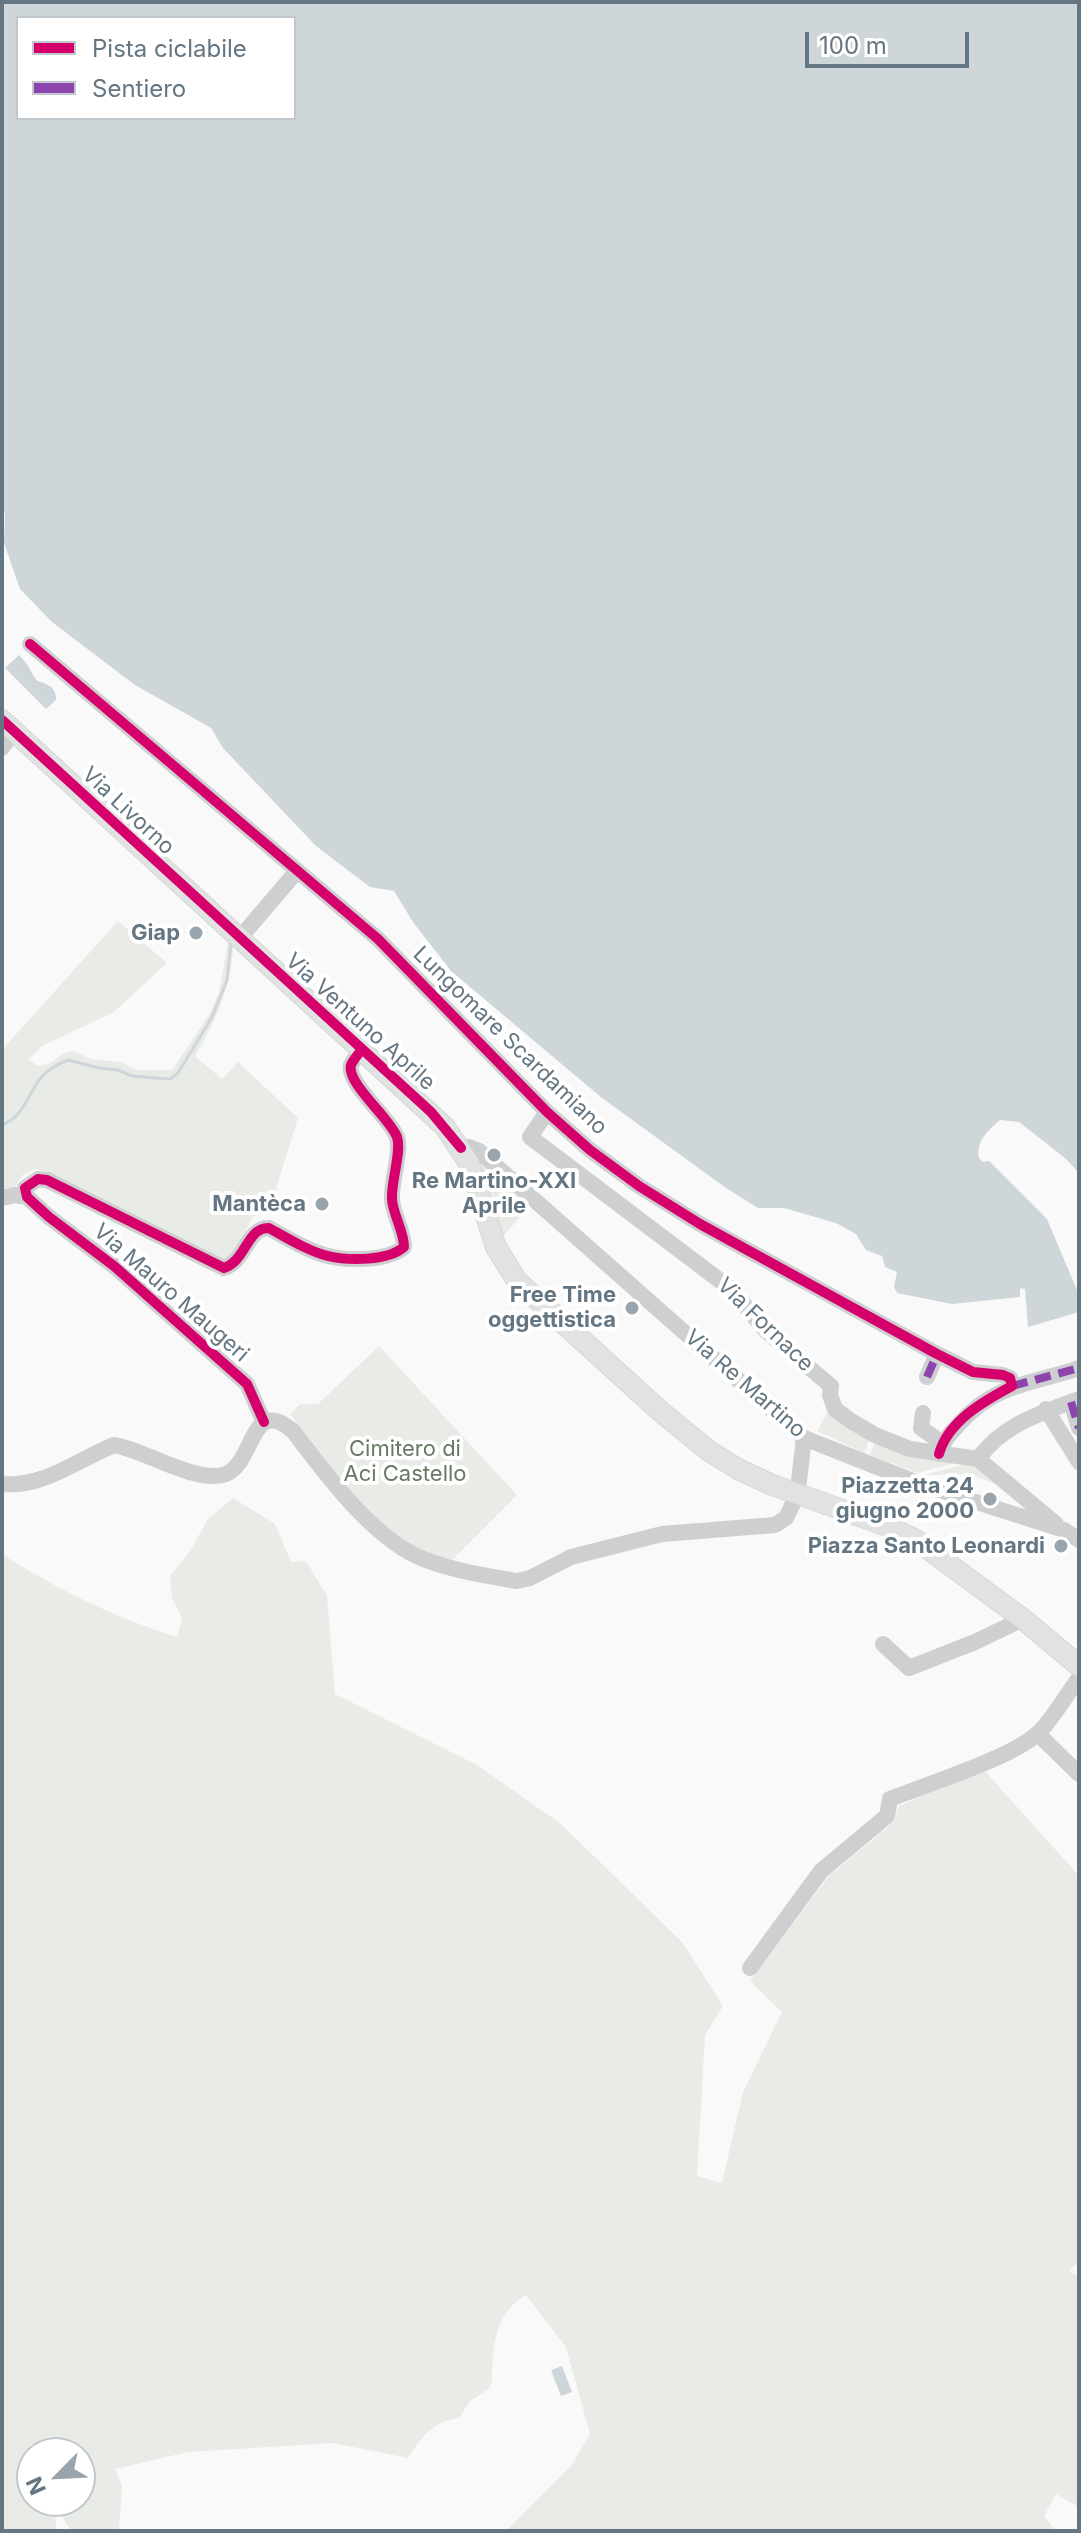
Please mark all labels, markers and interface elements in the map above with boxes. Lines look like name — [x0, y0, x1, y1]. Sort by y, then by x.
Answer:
legend — [16, 16, 296, 120]
scale bar — [809, 16, 973, 66]
text: 100 m — [819, 31, 887, 60]
text: Pista ciclabile — [92, 34, 247, 63]
text: Sentiero — [92, 74, 186, 103]
street label: Via Livorno — [76, 762, 180, 860]
place label: Giap — [131, 920, 180, 946]
marker: Giap — [187, 924, 205, 942]
street label: Lungomare Scardamiano — [407, 941, 613, 1141]
street label: Via Ventuno Aprile — [280, 948, 440, 1096]
marker: Re Martino-XXI Aprile — [485, 1146, 503, 1164]
place label: Re Martino-XXI Aprile — [412, 1168, 576, 1220]
place label: Mantèca — [212, 1191, 306, 1217]
marker: Mantèca — [313, 1195, 331, 1213]
street label: Via Mauro Maugeri — [88, 1218, 254, 1368]
street label: Via Fornace — [711, 1273, 819, 1377]
place label: Free Time oggettistica — [488, 1282, 616, 1334]
marker: Free Time oggettistica — [623, 1299, 641, 1317]
street label: Via Re Martino — [679, 1324, 811, 1444]
park label: Cimitero di Aci Castello — [344, 1436, 466, 1488]
place label: Piazzetta 24 giugno 2000 — [836, 1473, 974, 1524]
marker: Piazzetta 24 giugno 2000 — [981, 1490, 999, 1508]
place label: Piazza Santo Leonardi — [808, 1533, 1045, 1559]
marker: Piazza Santo Leonardi — [1052, 1537, 1070, 1555]
north arrow — [16, 2437, 96, 2517]
text: N — [21, 2473, 51, 2499]

